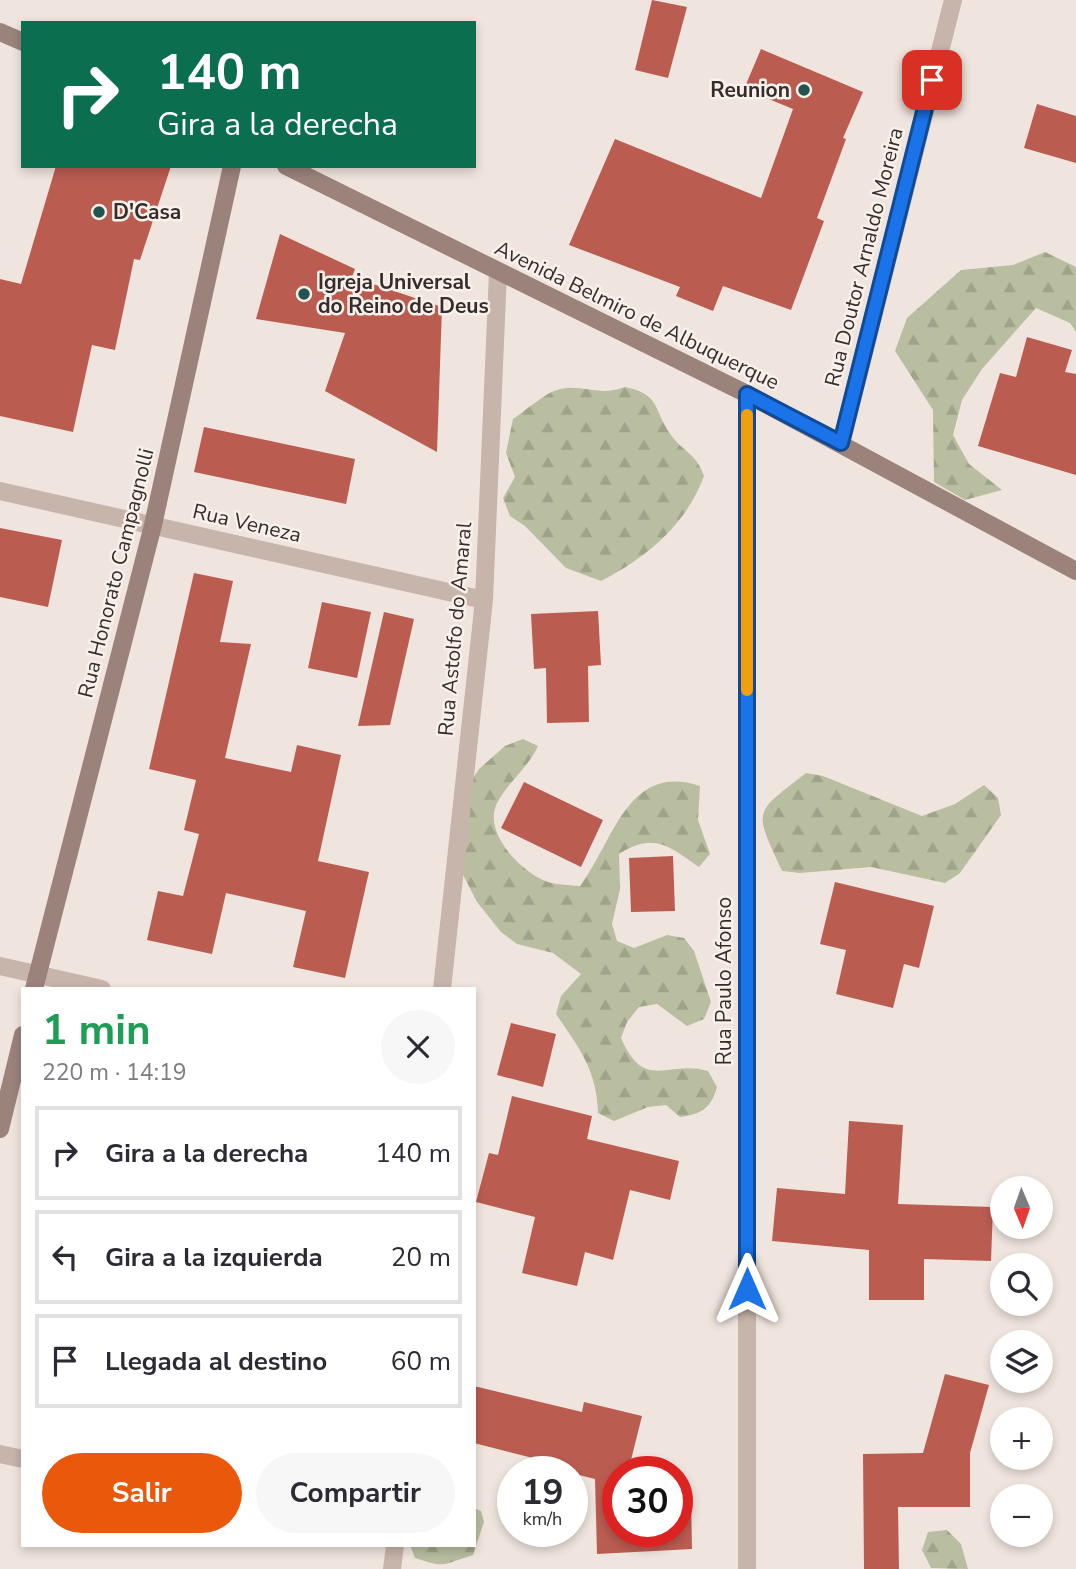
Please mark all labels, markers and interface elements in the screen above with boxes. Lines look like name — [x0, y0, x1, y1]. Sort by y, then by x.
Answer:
text: 140 m — [157, 39, 301, 106]
icon: right — [42, 49, 133, 140]
pin — [902, 50, 962, 110]
icon: arrive — [913, 61, 951, 99]
place label: Reunion — [710, 76, 790, 104]
marker: Reunion — [796, 82, 812, 98]
text: Gira a la derecha — [157, 103, 398, 146]
street label: Rua Doutor Arnaldo Moreira — [818, 124, 910, 390]
place label: D'Casa — [113, 198, 181, 226]
marker: D'Casa — [91, 204, 107, 220]
street label: Avenida Belmiro de Albuquerque — [490, 234, 784, 396]
place label: Igreja Universal do Reino de Deus — [318, 268, 489, 320]
marker: Igreja Universal do Reino de Deus — [296, 286, 312, 302]
street label: Rua Honorato Campagnolli — [71, 445, 161, 701]
street label: Rua Veneza — [190, 497, 304, 549]
street label: Rua Astolfo do Amaral — [432, 520, 478, 737]
street label: Rua Paulo Afonso — [710, 897, 738, 1065]
text: 1 min — [42, 1002, 151, 1059]
button: close — [381, 1010, 455, 1084]
text: 220 m · 14:19 — [42, 1057, 187, 1088]
icon: right — [46, 1134, 84, 1172]
text: Gira a la derecha — [105, 1136, 308, 1171]
text: 140 m — [375, 1136, 451, 1171]
north arrow — [990, 1176, 1054, 1239]
map controls — [990, 1176, 1053, 1547]
icon: left — [46, 1238, 84, 1276]
text: Gira a la izquierda — [105, 1240, 323, 1275]
text: 20 m — [391, 1240, 451, 1275]
position arrow — [710, 1252, 784, 1326]
button: search — [990, 1253, 1053, 1316]
button: layers — [990, 1330, 1053, 1393]
icon: arrive — [46, 1342, 84, 1380]
text: Llegada al destino — [105, 1344, 327, 1379]
text: 60 m — [391, 1344, 451, 1379]
button: + — [990, 1407, 1053, 1470]
button: Salir — [42, 1453, 242, 1533]
button: Compartir — [256, 1453, 455, 1533]
speed limit sign: 30 — [602, 1456, 693, 1547]
text: 19 — [521, 1469, 564, 1516]
button: − — [990, 1484, 1053, 1547]
text: km/h — [523, 1507, 562, 1531]

